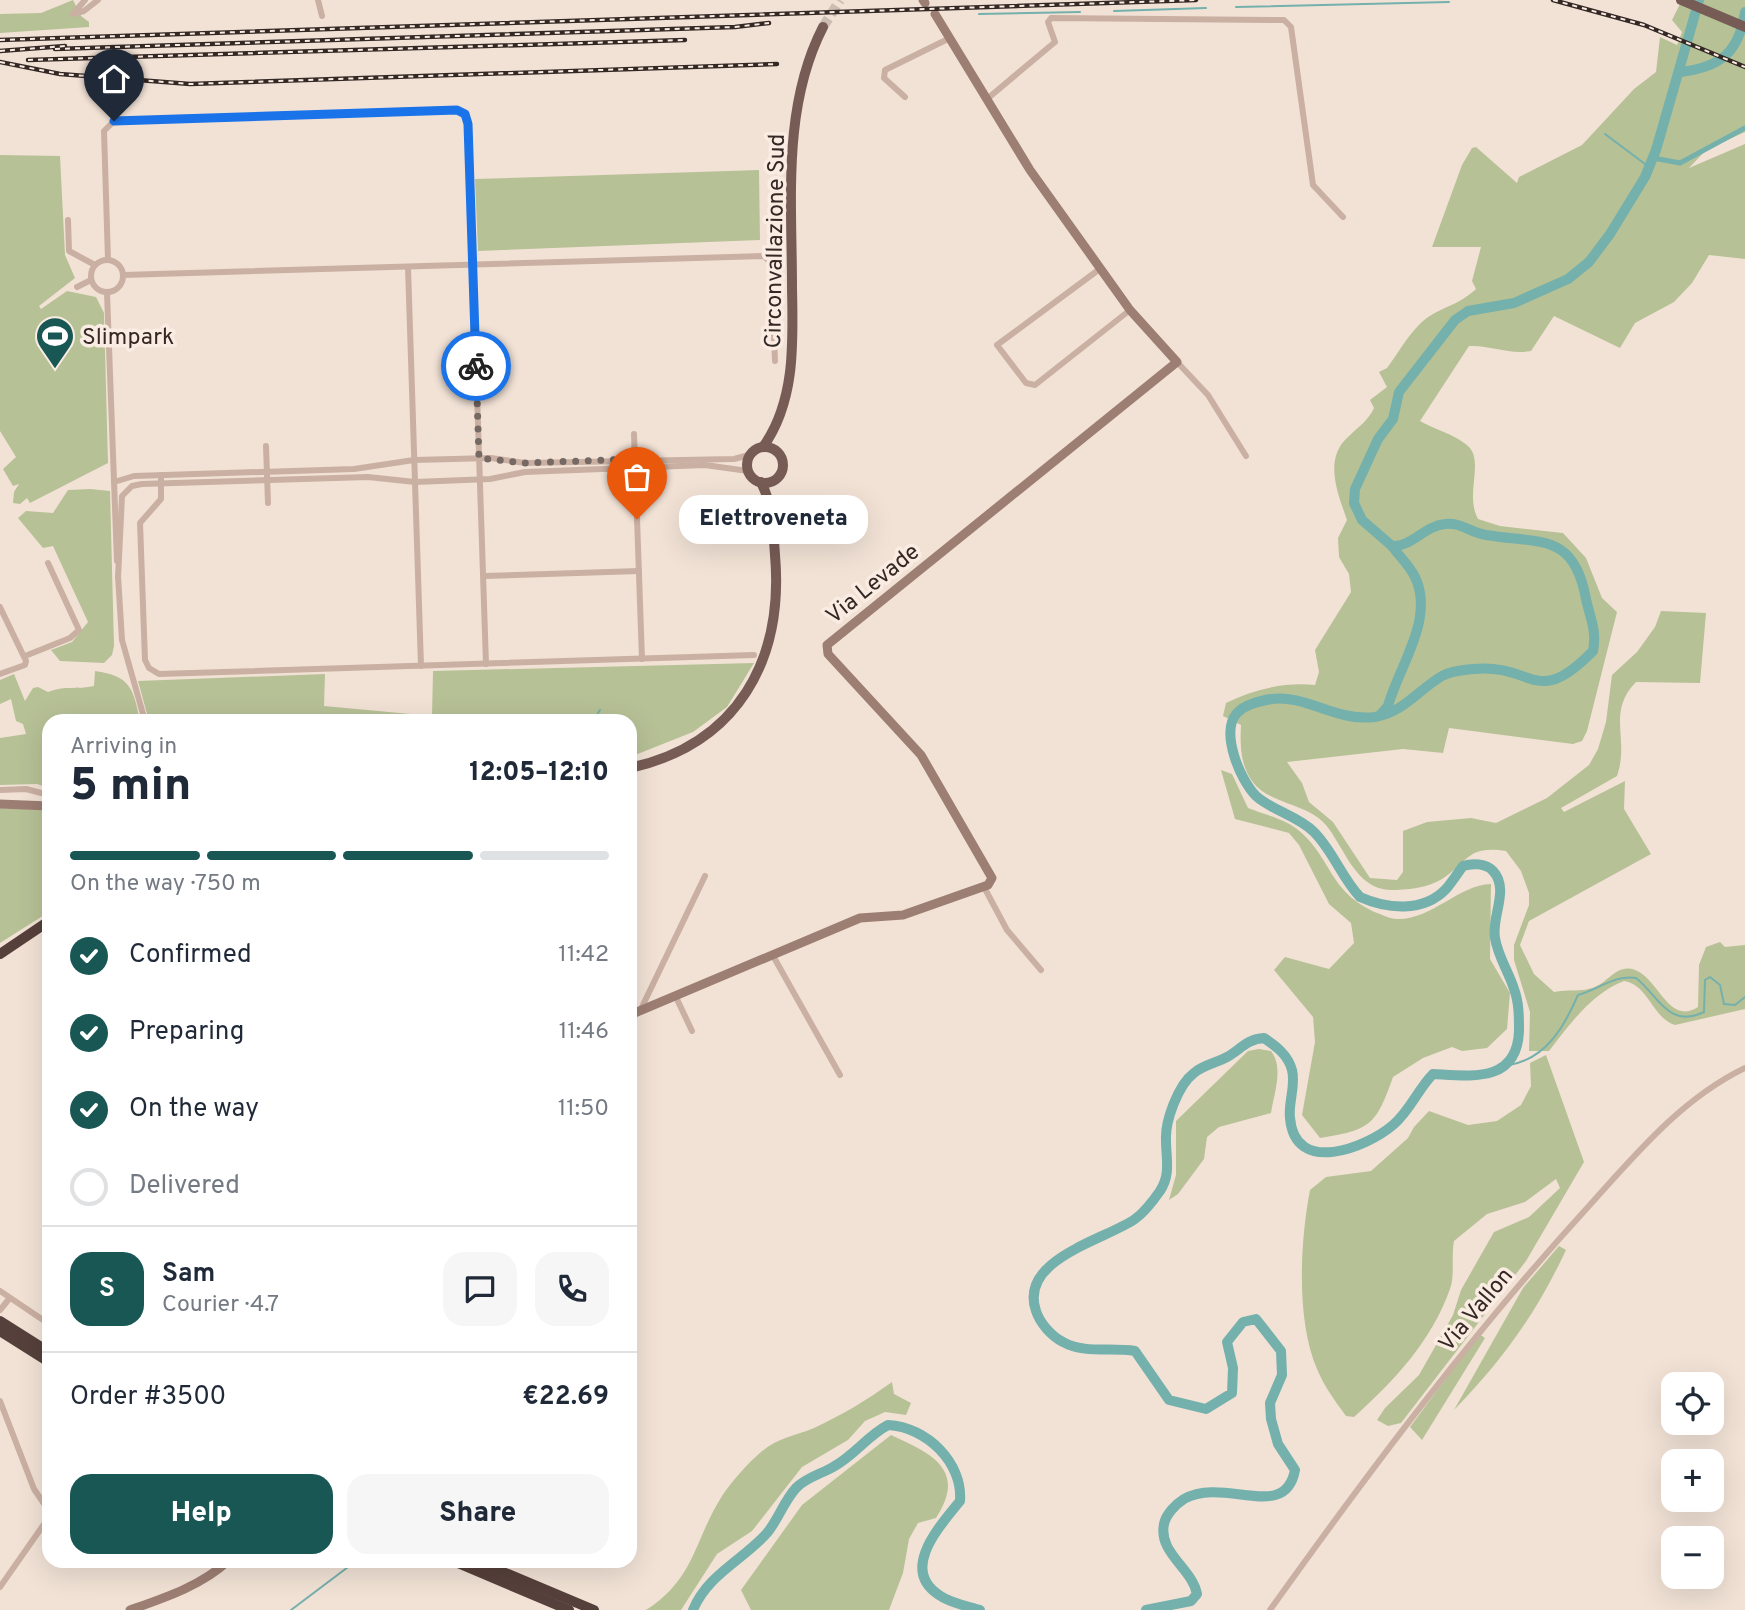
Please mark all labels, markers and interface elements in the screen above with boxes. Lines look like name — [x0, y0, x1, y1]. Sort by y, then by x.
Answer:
pin — [84, 49, 144, 121]
icon: home — [95, 60, 133, 98]
street label: Circonvallazione Sud — [760, 133, 793, 349]
sports icon: Slimpark — [34, 315, 76, 370]
place label: Slimpark — [82, 324, 174, 353]
courier — [441, 331, 511, 401]
icon: bike — [457, 347, 495, 385]
pin — [607, 447, 667, 519]
icon: bag — [618, 458, 656, 496]
callout: Elettroveneta — [679, 494, 868, 544]
text: Elettroveneta — [699, 505, 848, 534]
street label: Via Levade — [821, 538, 926, 632]
text: Arriving in — [70, 733, 177, 762]
text: 12:05–12:10 — [469, 757, 609, 790]
text: 5 min — [70, 758, 192, 817]
text: On the way · 750 m — [70, 870, 261, 899]
icon: check — [70, 937, 108, 975]
text: Confirmed — [129, 939, 252, 972]
text: 11:42 — [558, 941, 609, 970]
icon: check — [70, 1014, 108, 1052]
text: Preparing — [129, 1016, 244, 1049]
text: 11:46 — [559, 1018, 609, 1047]
icon: check — [70, 1091, 108, 1129]
text: On the way — [129, 1093, 259, 1126]
text: 11:50 — [558, 1095, 609, 1124]
text: Delivered — [129, 1170, 240, 1203]
button: chat — [443, 1252, 517, 1326]
button: phone — [535, 1252, 609, 1326]
text: Sam — [162, 1258, 215, 1291]
street label: Via Vallon — [1433, 1263, 1520, 1358]
text: S — [99, 1273, 115, 1306]
text: Courier · 4.7 — [162, 1291, 279, 1320]
map controls — [1661, 1372, 1724, 1589]
button: locate — [1661, 1372, 1724, 1435]
text: Order #3500 — [70, 1381, 226, 1414]
text: €22.69 — [522, 1381, 609, 1414]
button: + — [1661, 1449, 1724, 1512]
button: Help — [70, 1474, 333, 1554]
button: Share — [347, 1474, 609, 1554]
button: − — [1661, 1526, 1724, 1589]

